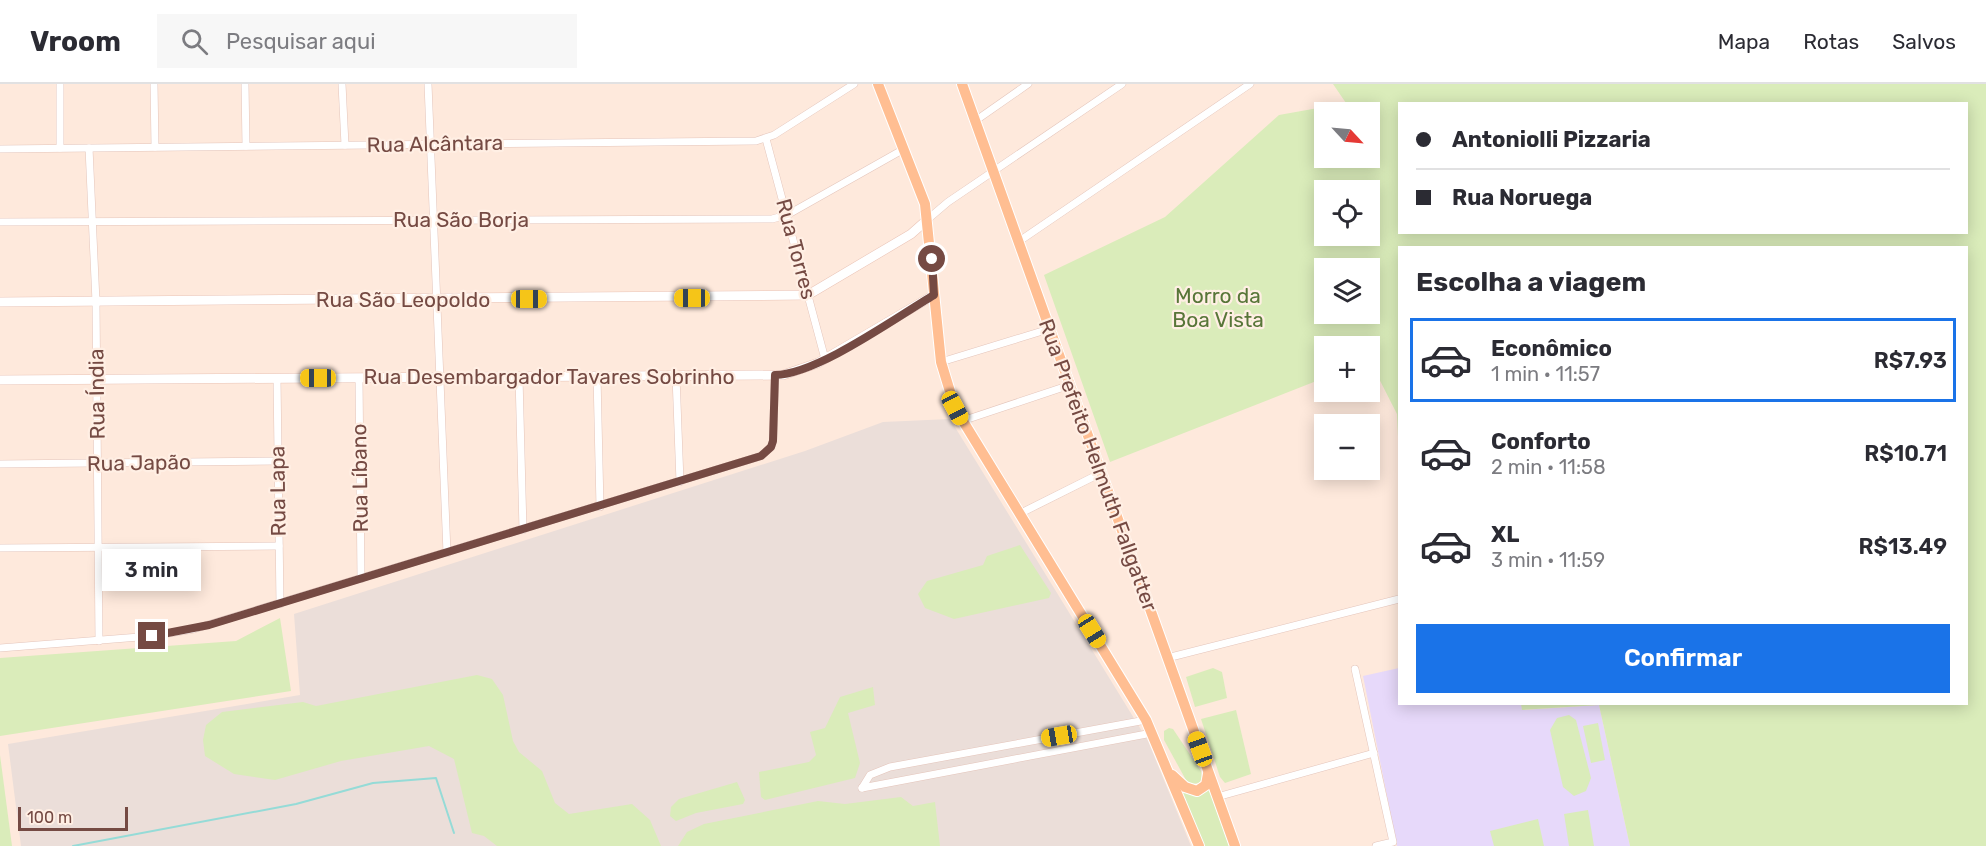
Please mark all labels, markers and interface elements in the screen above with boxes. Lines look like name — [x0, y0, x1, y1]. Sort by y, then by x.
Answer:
search box — [157, 14, 577, 68]
text: Vroom — [30, 25, 121, 58]
icon: search — [178, 25, 211, 58]
text: Pesquisar aqui — [226, 28, 376, 55]
text: Mapa — [1718, 29, 1770, 54]
text: Rotas — [1803, 29, 1859, 54]
text: Salvos — [1892, 29, 1956, 54]
north arrow — [1314, 102, 1380, 168]
map controls — [1314, 102, 1380, 480]
text: Antoniolli Pizzaria — [1452, 126, 1651, 153]
street label: Rua Alcântara — [366, 130, 504, 157]
button: locate — [1314, 180, 1380, 246]
text: Rua Noruega — [1452, 184, 1592, 211]
street label: Rua Torres — [771, 196, 822, 302]
street label: Rua São Borja — [393, 207, 529, 232]
route start — [918, 245, 945, 272]
button: layers — [1314, 258, 1380, 324]
text: Escolha a viagem — [1416, 266, 1646, 298]
park label: Morro da Boa Vista — [1172, 283, 1264, 332]
street label: Rua São Leopoldo — [316, 287, 490, 312]
car — [674, 289, 710, 307]
car — [511, 290, 547, 308]
street label: Rua Prefeito Helmuth Fallgatter — [1034, 315, 1163, 614]
icon: car — [1419, 333, 1473, 387]
text: Econômico — [1491, 335, 1612, 362]
button: + — [1314, 336, 1380, 402]
text: R$7.93 — [1874, 347, 1947, 374]
street label: Rua Índia — [83, 348, 110, 440]
text: 1 min · 11:57 — [1491, 362, 1600, 386]
street label: Rua Desembargador Tavares Sobrinho — [363, 364, 735, 389]
car — [300, 369, 336, 387]
car — [939, 388, 971, 428]
button: − — [1314, 414, 1380, 480]
street label: Rua Líbano — [346, 423, 373, 533]
icon: car — [1419, 426, 1473, 480]
text: Conforto — [1491, 428, 1591, 455]
text: R$10.71 — [1864, 440, 1947, 467]
street label: Rua Lapa — [264, 445, 291, 537]
street label: Rua Japão — [87, 449, 191, 476]
text: 2 min · 11:58 — [1491, 455, 1606, 479]
icon: car — [1419, 519, 1473, 573]
text: XL — [1491, 521, 1519, 548]
text: R$13.49 — [1859, 533, 1947, 560]
text: 3 min · 11:59 — [1491, 548, 1605, 572]
callout: 3 min — [102, 549, 201, 591]
text: 3 min — [125, 558, 178, 582]
car — [1075, 611, 1109, 651]
route end — [138, 622, 165, 649]
button: Confirmar — [1416, 624, 1950, 693]
car — [1040, 724, 1078, 748]
car — [1185, 729, 1215, 769]
scale bar — [18, 804, 128, 832]
text: 100 m — [27, 808, 72, 827]

